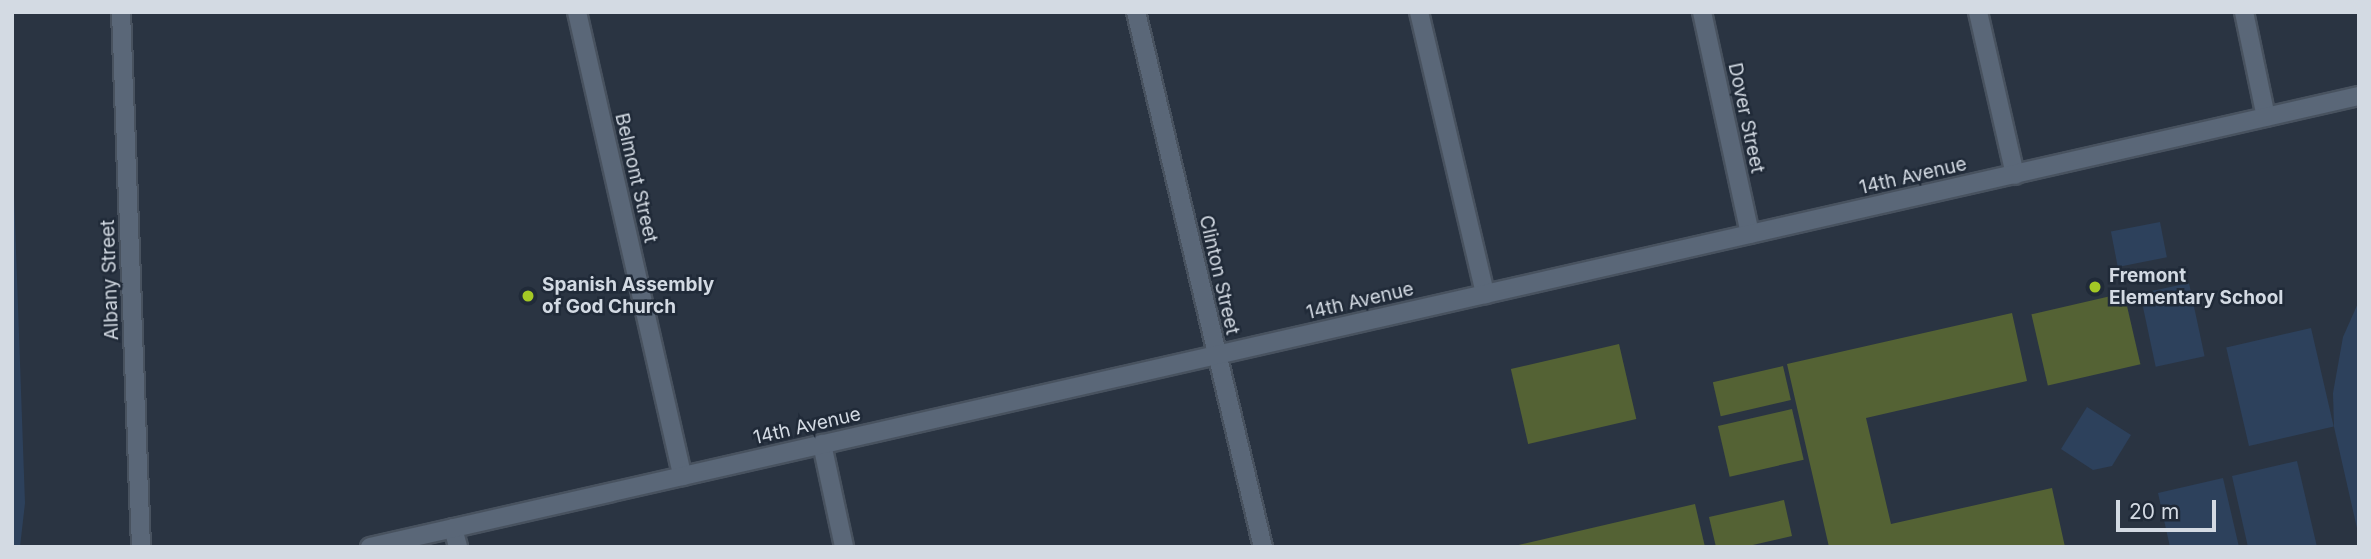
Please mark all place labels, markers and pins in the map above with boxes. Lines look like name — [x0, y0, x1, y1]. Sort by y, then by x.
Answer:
place label: Fremont Elementary School — [2109, 265, 2283, 309]
place label: Spanish Assembly of God Church — [542, 274, 714, 318]
marker: Fremont Elementary School — [2087, 279, 2103, 295]
marker: Spanish Assembly of God Church — [520, 288, 536, 304]

